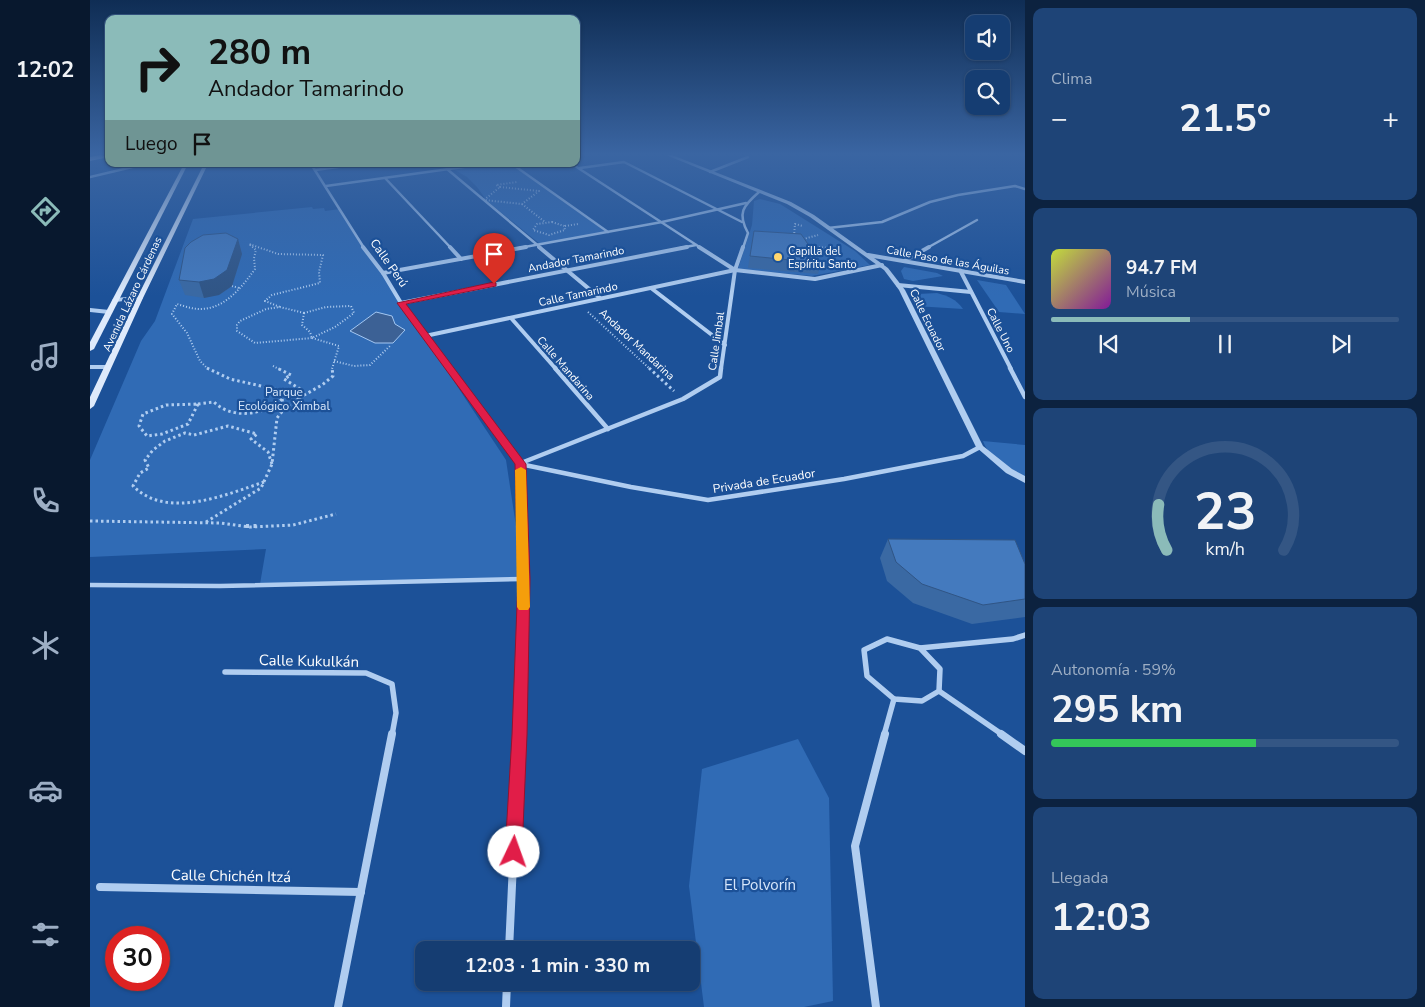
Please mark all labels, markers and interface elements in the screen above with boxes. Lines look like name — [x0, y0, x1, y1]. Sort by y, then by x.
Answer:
map controls — [965, 15, 1010, 115]
button: sound — [965, 15, 1010, 60]
text: 280 m — [208, 29, 311, 76]
icon: right — [125, 35, 190, 100]
text: 12:02 — [16, 55, 74, 85]
text: Clima — [1051, 68, 1092, 90]
button: search — [965, 70, 1010, 115]
text: Andador Tamarindo — [208, 74, 404, 104]
text: 21.5° — [1179, 93, 1271, 144]
text: − — [1051, 100, 1068, 138]
text: + — [1382, 100, 1399, 138]
icon: arrive — [188, 130, 216, 158]
text: Luego — [125, 131, 178, 157]
icon: directions — [28, 194, 63, 229]
pin — [473, 233, 515, 284]
street label: Avenida Lázaro Cárdenas — [99, 234, 166, 354]
street label: Calle Perú — [367, 236, 411, 290]
icon: arrive — [480, 240, 508, 268]
street label: Calle Paso de las Águilas — [885, 241, 1011, 279]
street label: Andador Tamarindo — [527, 243, 626, 276]
place label: Capilla del Espíritu Santo — [788, 244, 857, 272]
marker: Capilla del Espíritu Santo — [772, 251, 784, 263]
text: 94.7 FM — [1126, 255, 1197, 281]
street label: Calle Tamarindo — [537, 279, 619, 310]
text: Música — [1126, 281, 1176, 303]
street label: Calle Ecuador — [906, 286, 949, 354]
street label: Andador Mandarina — [596, 305, 678, 383]
street label: Calle Uno — [983, 305, 1018, 355]
street label: Calle Jimbal — [705, 310, 728, 371]
icon: previous — [1095, 330, 1123, 358]
icon: pause — [1211, 330, 1239, 358]
icon: next — [1327, 330, 1355, 358]
street label: Calle Mandarina — [534, 333, 598, 404]
icon: music — [28, 339, 63, 374]
park label: Parque Ecológico Ximbal — [238, 384, 330, 414]
street label: Privada de Ecuador — [712, 465, 817, 497]
text: 23 — [1194, 476, 1256, 547]
icon: phone — [28, 483, 63, 518]
text: km/h — [1205, 537, 1245, 561]
icon: climate — [28, 628, 63, 663]
street label: Calle Kukulkán — [259, 650, 359, 672]
text: Autonomía · 59% — [1051, 659, 1176, 681]
text: 295 km — [1051, 684, 1183, 735]
icon: car — [28, 773, 63, 808]
position arrow — [487, 825, 539, 877]
street label: Calle Chichén Itzá — [171, 865, 291, 887]
text: Llegada — [1051, 867, 1109, 889]
park label: El Polvorín — [724, 875, 796, 895]
text: 12:03 — [1051, 892, 1152, 943]
icon: filters — [28, 917, 63, 952]
speed limit sign: 30 — [105, 926, 170, 991]
text: 12:03 · 1 min · 330 m — [465, 953, 650, 979]

